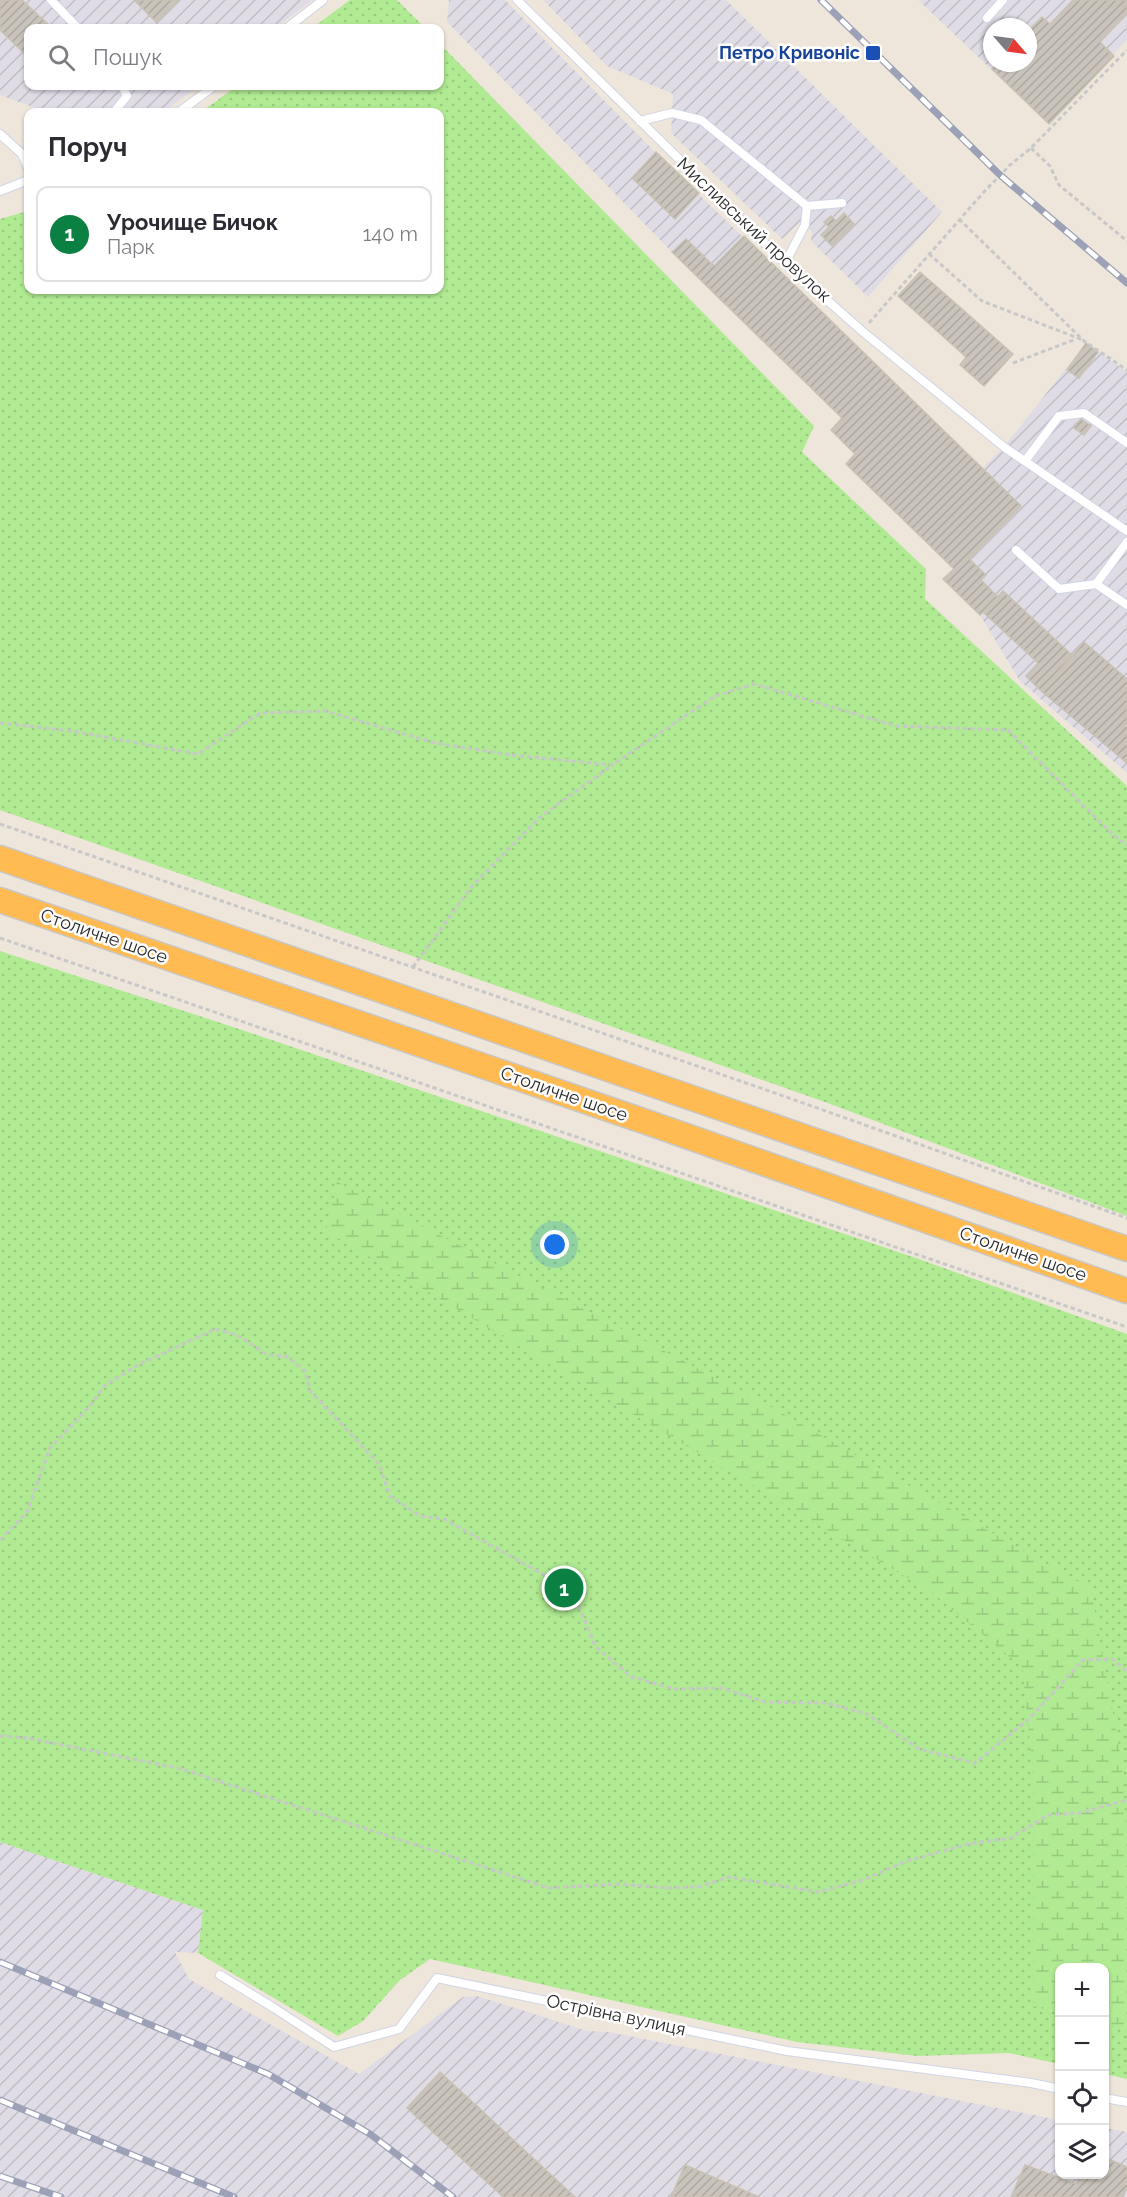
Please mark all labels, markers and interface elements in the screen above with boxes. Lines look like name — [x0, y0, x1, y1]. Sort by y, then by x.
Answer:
north arrow — [983, 18, 1037, 72]
search box — [24, 24, 444, 90]
icon: search — [45, 41, 78, 74]
place label: Петро Кривоніс — [719, 42, 860, 63]
text: Пошук — [93, 44, 163, 70]
marker: Петро Кривоніс — [864, 44, 882, 62]
text: Поруч — [48, 132, 127, 162]
street label: Мисливський провулок — [673, 153, 836, 306]
text: Урочище Бичок — [107, 209, 278, 235]
text: 1 — [65, 222, 74, 246]
text: 140 m — [363, 222, 418, 246]
text: Парк — [107, 235, 155, 259]
street label: Столичне шосе — [38, 904, 171, 967]
street label: Столичне шосе — [498, 1062, 631, 1125]
street label: Столичне шосе — [957, 1222, 1090, 1285]
your location — [540, 1230, 569, 1259]
pin: 1 — [544, 1566, 584, 1610]
map controls — [1055, 1963, 1109, 2179]
button: + — [1055, 1963, 1109, 2017]
street label: Острівна вулиця — [545, 1990, 688, 2040]
button: − — [1055, 2017, 1109, 2071]
button: locate — [1055, 2071, 1109, 2125]
button: layers — [1055, 2125, 1109, 2179]

